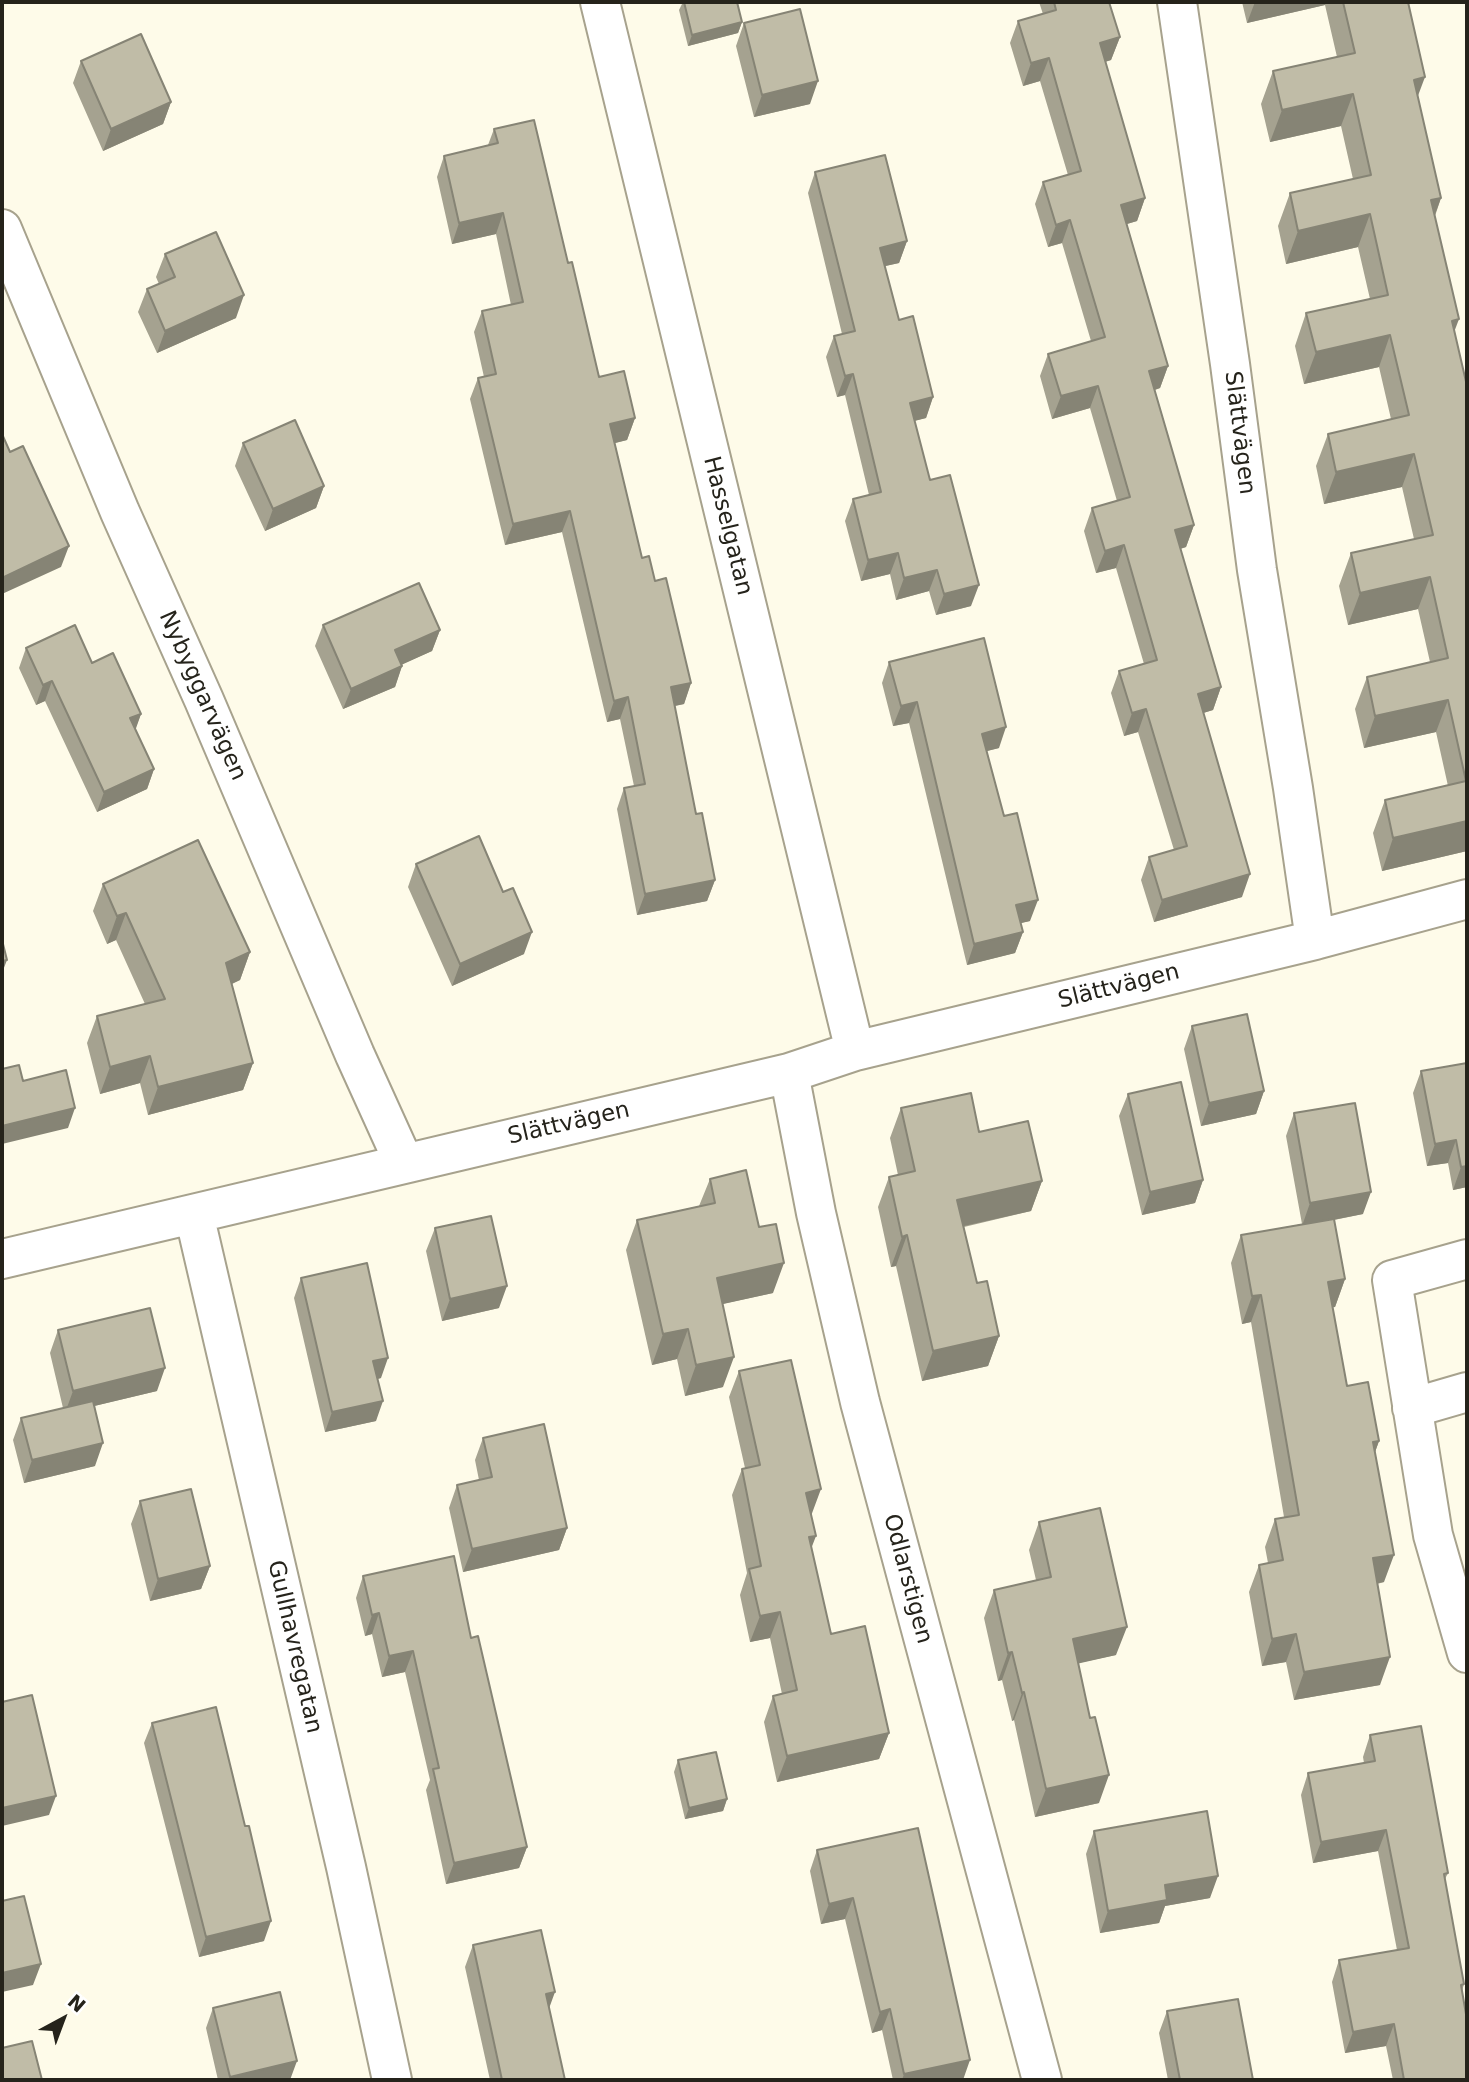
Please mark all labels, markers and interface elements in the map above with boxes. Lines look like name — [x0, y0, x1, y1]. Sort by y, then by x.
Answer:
street label: Slättvägen — [1218, 370, 1260, 496]
street label: Hasselgatan — [696, 454, 758, 598]
street label: Nybyggarvägen — [152, 607, 252, 785]
street label: Slättvägen — [1055, 959, 1183, 1015]
street label: Slättvägen — [505, 1097, 633, 1151]
street label: Odlarstigen — [876, 1511, 938, 1647]
street label: Gullhavregatan — [261, 1558, 327, 1736]
north arrow — [28, 1984, 98, 2054]
text: N — [64, 1990, 90, 2017]

